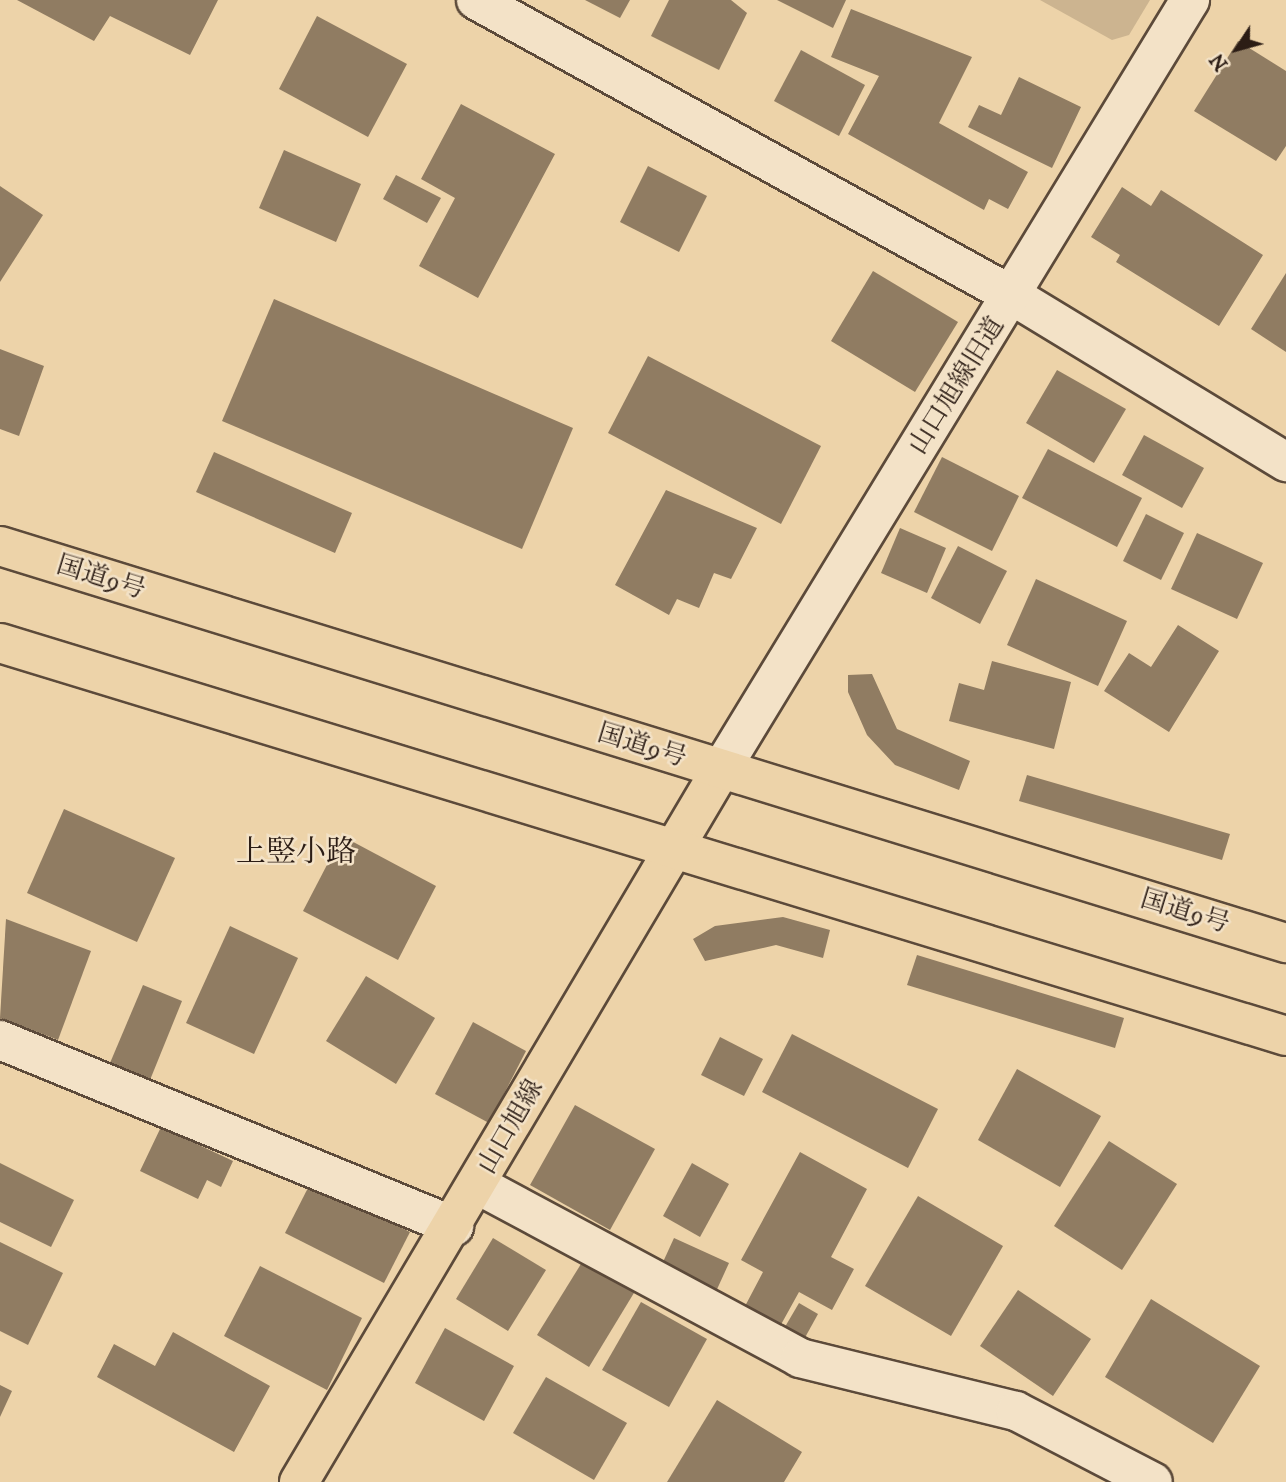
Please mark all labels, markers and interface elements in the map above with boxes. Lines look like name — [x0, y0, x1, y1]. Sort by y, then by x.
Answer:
north arrow — [1202, 14, 1272, 84]
text: N — [1206, 49, 1234, 75]
street label: 山口旭線旧道 — [902, 312, 1012, 460]
street label: 国道9号 — [53, 550, 149, 606]
street label: 国道9号 — [594, 718, 690, 774]
district label: 上竪小路 — [236, 835, 356, 871]
street label: 国道9号 — [1137, 884, 1233, 940]
street label: 山口旭線 — [471, 1074, 551, 1180]

